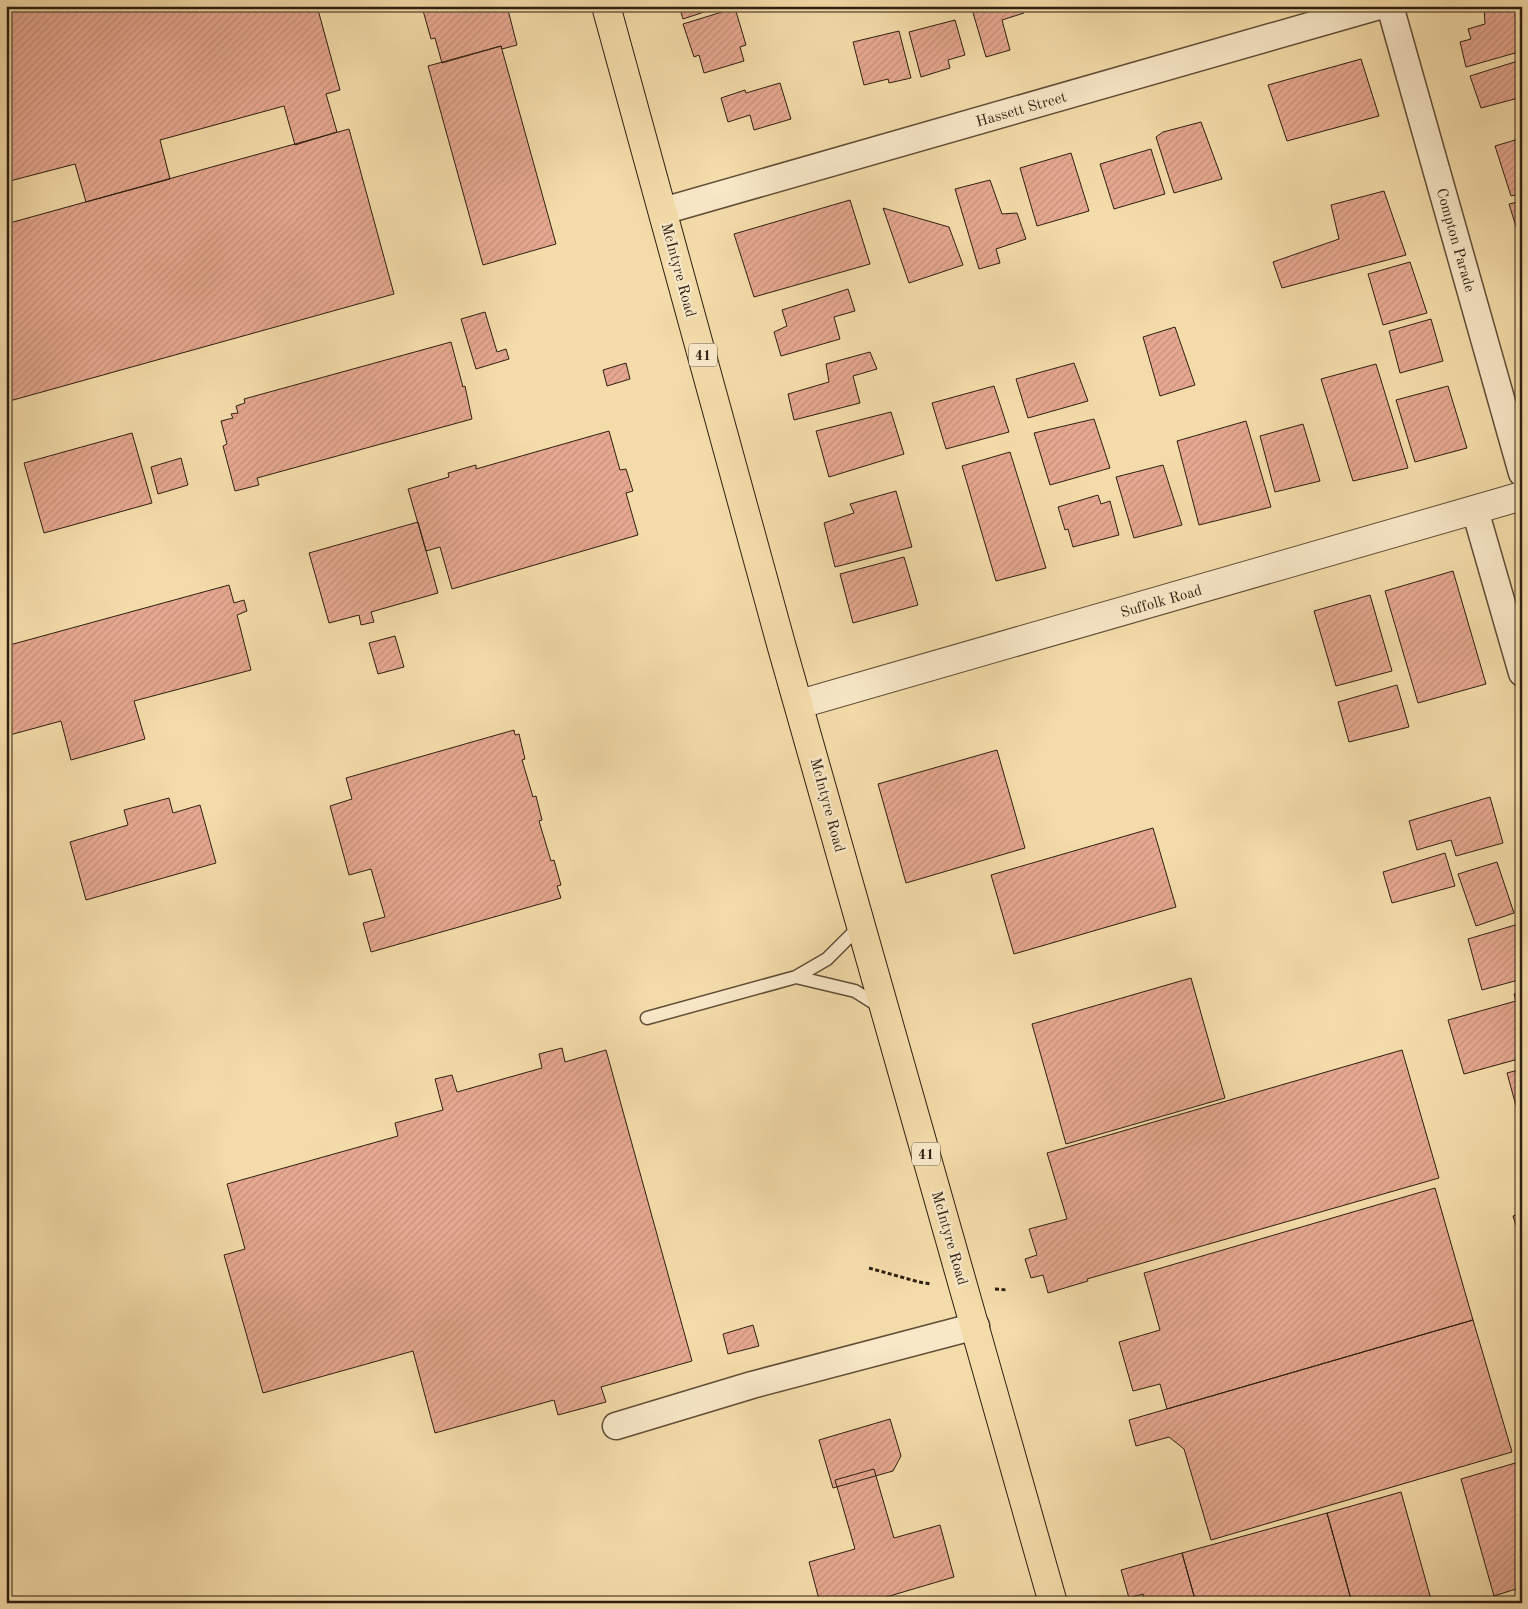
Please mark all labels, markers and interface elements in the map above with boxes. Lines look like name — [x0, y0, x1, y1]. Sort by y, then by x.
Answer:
street label: Hassett Street — [974, 90, 1068, 131]
street label: Compton Parade — [1433, 187, 1477, 294]
street label: McIntyre Road — [658, 222, 697, 319]
road number: 41 — [689, 344, 717, 366]
street label: Suffolk Road — [1119, 584, 1204, 621]
street label: McIntyre Road — [807, 757, 846, 854]
road number: 41 — [912, 1142, 940, 1166]
street label: McIntyre Road — [928, 1190, 969, 1287]

